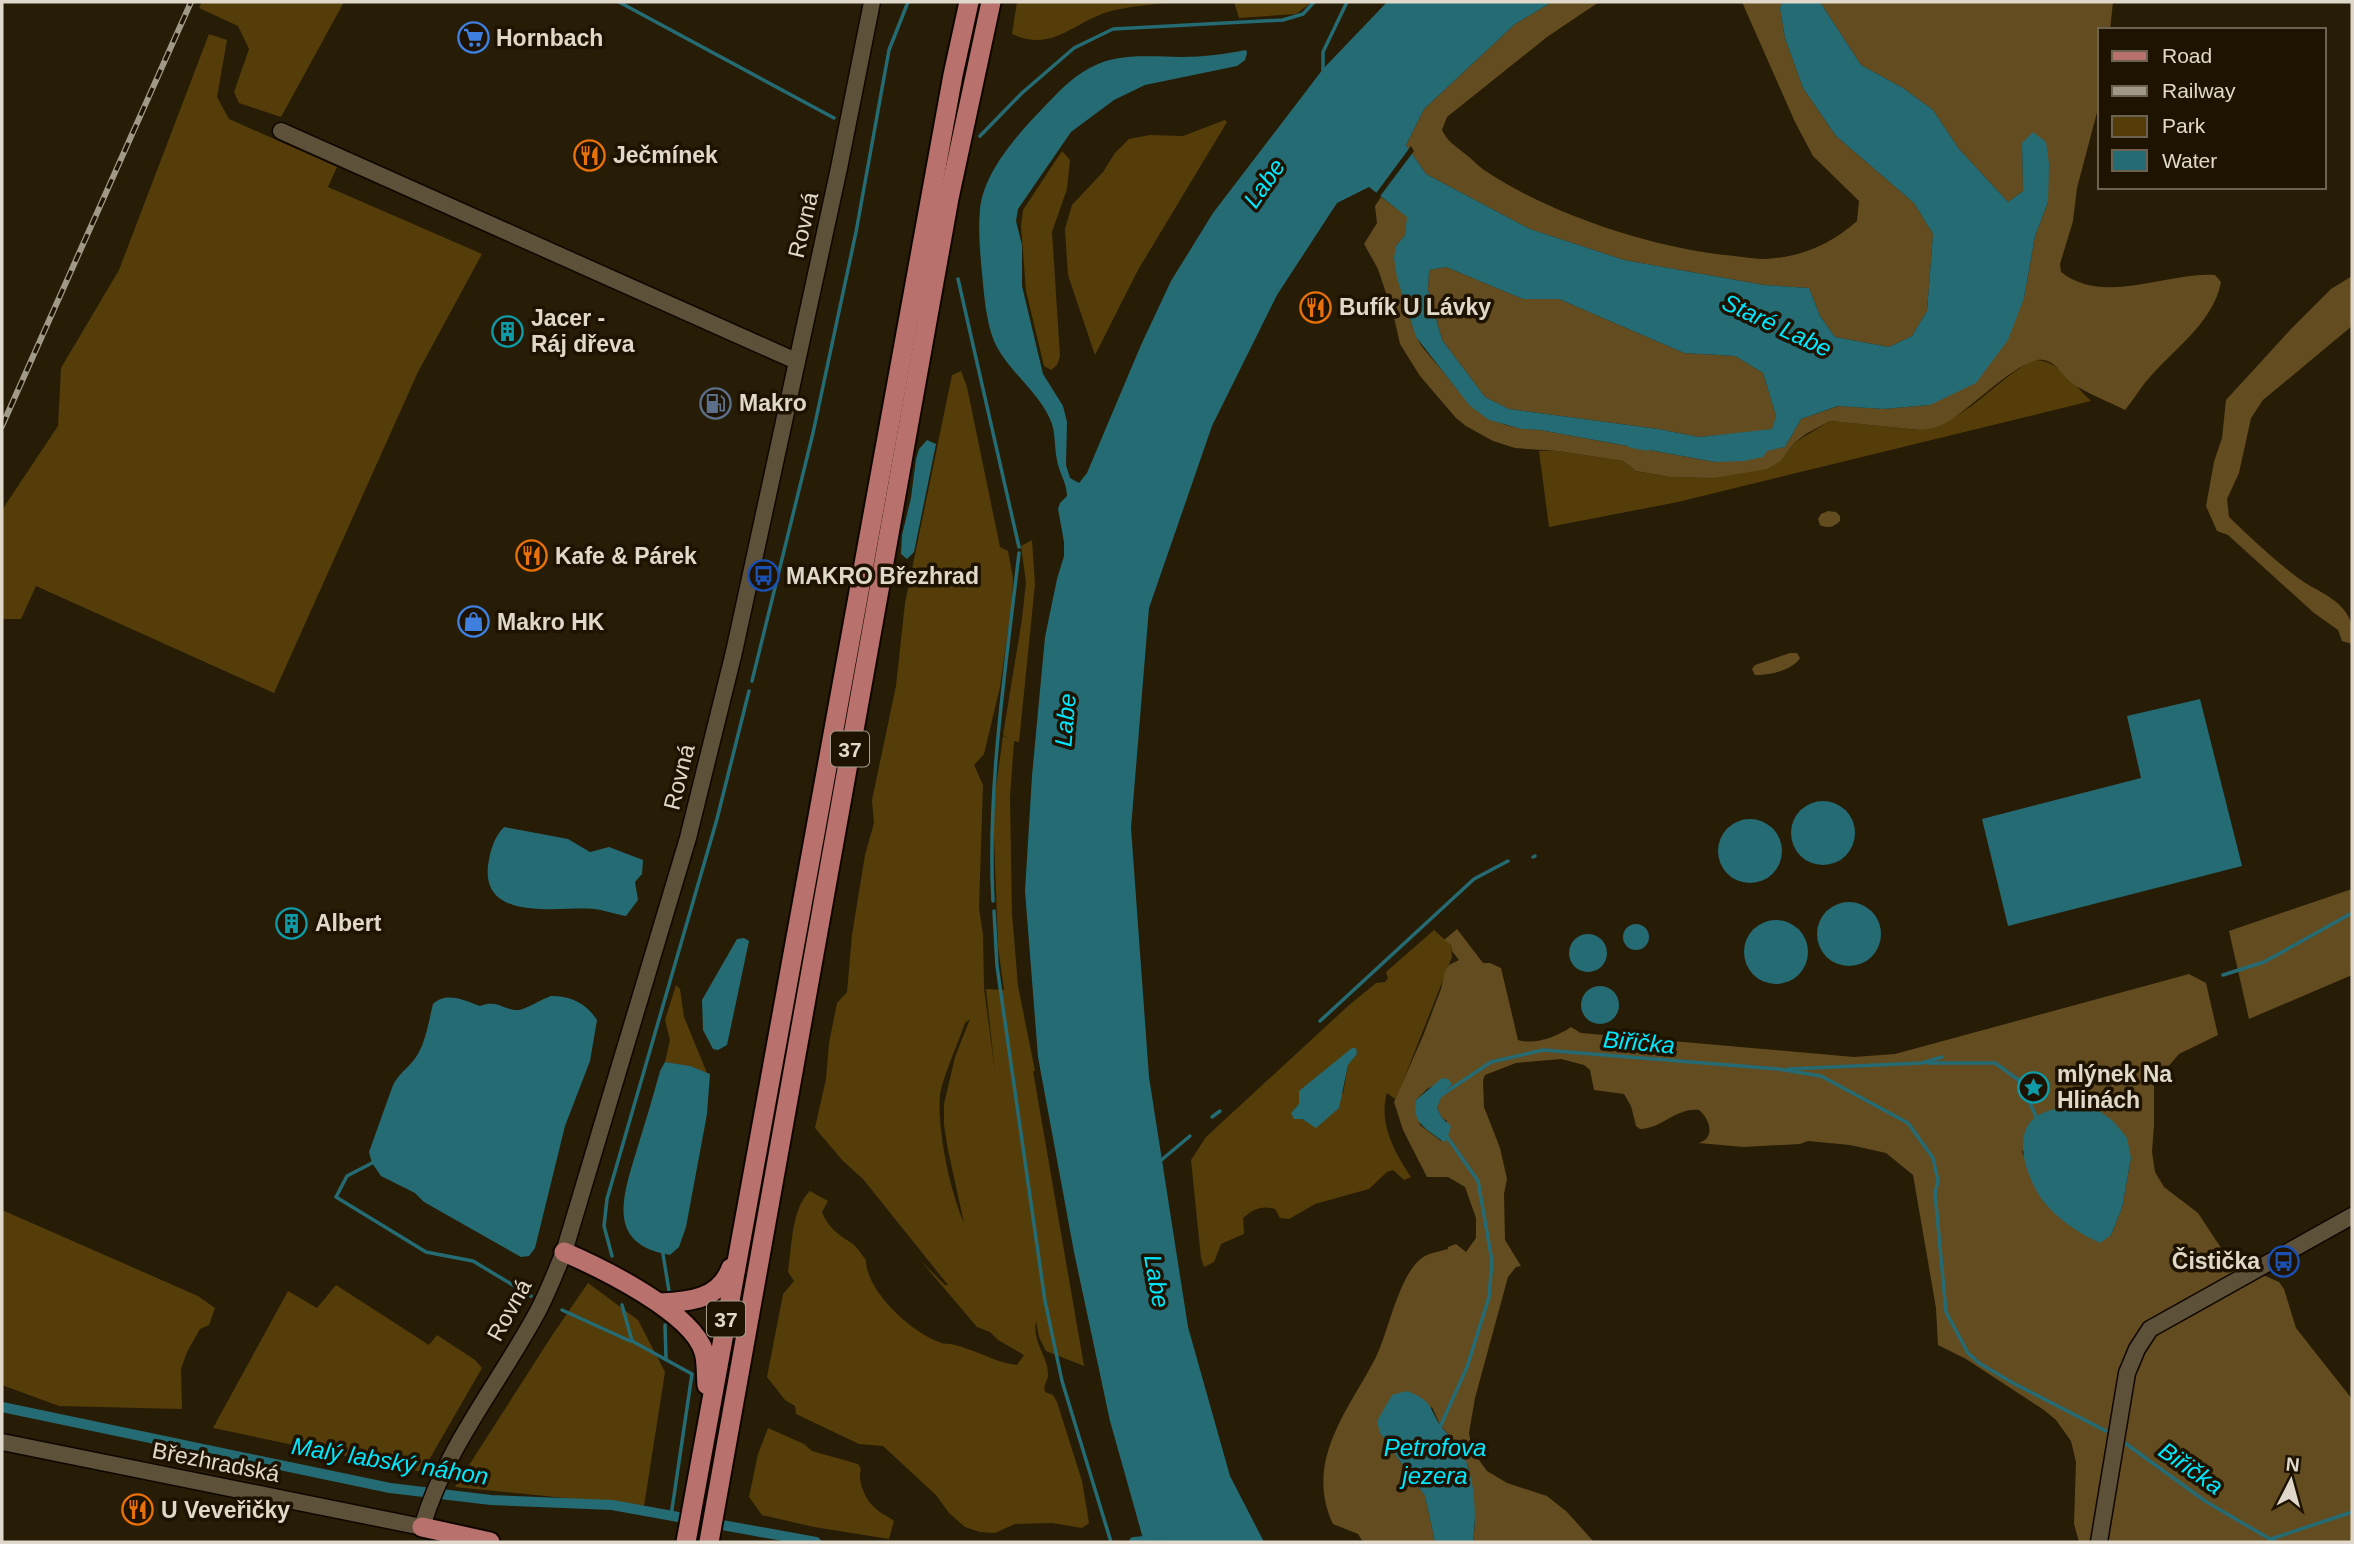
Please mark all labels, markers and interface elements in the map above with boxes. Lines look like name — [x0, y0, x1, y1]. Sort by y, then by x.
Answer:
supermarket icon: Hornbach — [456, 21, 490, 55]
place label: Hornbach — [496, 25, 603, 51]
legend — [2098, 28, 2326, 189]
text: Road — [2162, 44, 2212, 67]
text: Railway — [2162, 79, 2236, 102]
text: Park — [2162, 114, 2206, 137]
restaurant icon: Ječmínek — [573, 138, 607, 172]
place label: Ječmínek — [613, 142, 718, 168]
text: Water — [2162, 149, 2217, 172]
water label: Labe — [1238, 153, 1290, 213]
street label: Rovná — [783, 189, 823, 260]
water label: Staré Labe — [1718, 288, 1836, 362]
restaurant icon: Bufík U Lávky — [1299, 290, 1333, 324]
place label: Bufík U Lávky — [1339, 294, 1491, 320]
place label: Jacer - Ráj dřeva — [531, 305, 635, 357]
building icon: Jacer - Ráj dřeva — [491, 314, 525, 348]
fuel station icon: Makro — [699, 386, 733, 420]
place label: Makro — [739, 390, 807, 416]
restaurant icon: Kafe & Párek — [515, 539, 549, 573]
place label: Kafe & Párek — [555, 543, 697, 569]
bus stop icon: MAKRO Březhrad — [746, 559, 780, 593]
place label: MAKRO Březhrad — [786, 563, 979, 589]
shop icon: Makro HK — [457, 605, 491, 639]
place label: Makro HK — [497, 609, 605, 635]
water label: Labe — [1049, 692, 1081, 748]
road number: 37 — [831, 732, 869, 766]
street label: Rovná — [658, 741, 700, 812]
building icon: Albert — [275, 906, 309, 940]
place label: Albert — [315, 910, 382, 936]
water label: Biřička — [1602, 1025, 1676, 1059]
place label: mlýnek Na Hlinách — [2057, 1061, 2172, 1113]
place icon: mlýnek Na Hlinách — [2017, 1070, 2051, 1104]
bus stop icon: Čistička — [2266, 1244, 2300, 1278]
place label: Čistička — [2172, 1247, 2260, 1274]
water label: Labe — [1139, 1252, 1175, 1310]
street label: Rovná — [482, 1274, 537, 1345]
road number: 37 — [707, 1302, 745, 1336]
water label: Malý labský náhon — [290, 1432, 490, 1490]
water label: Petrofova jezera — [1384, 1434, 1486, 1489]
water label: Biřička — [2154, 1436, 2228, 1500]
street label: Březhradská — [150, 1437, 282, 1487]
north arrow — [2256, 1446, 2326, 1516]
text: N — [2285, 1453, 2301, 1476]
restaurant icon: U Veveřičky — [121, 1493, 155, 1527]
place label: U Veveřičky — [161, 1497, 290, 1523]

